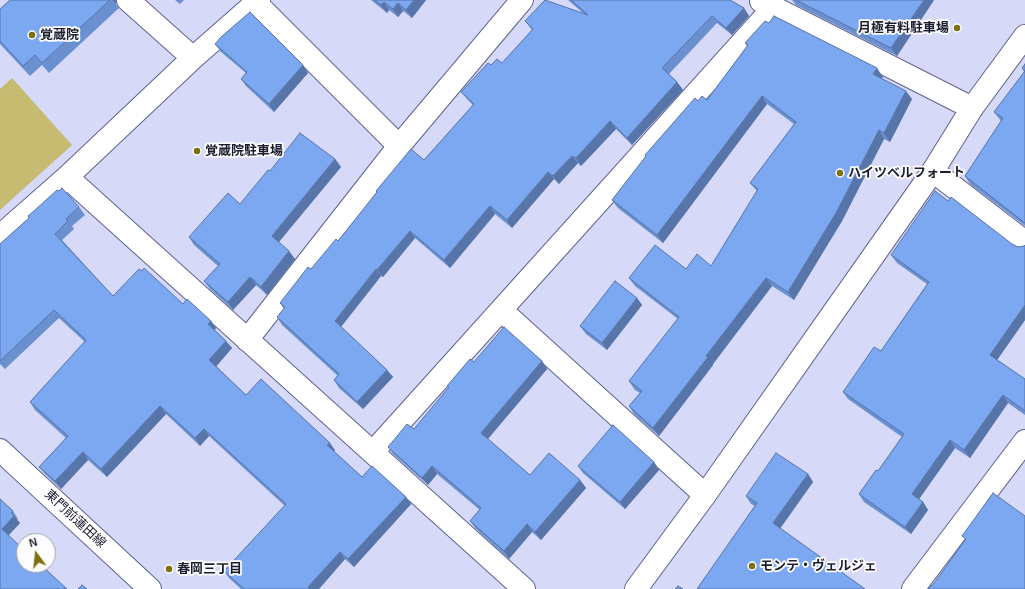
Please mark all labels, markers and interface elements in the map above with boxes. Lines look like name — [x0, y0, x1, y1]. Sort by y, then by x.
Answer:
place label: 月極有料駐車場 — [858, 20, 949, 36]
marker: 月極有料駐車場 — [952, 23, 962, 33]
place label: 覚蔵院 — [40, 27, 79, 43]
marker: 覚蔵院 — [27, 30, 37, 40]
place label: 覚蔵院駐車場 — [205, 143, 283, 159]
marker: 覚蔵院駐車場 — [192, 146, 202, 156]
place label: ハイツベルフォート — [848, 165, 965, 181]
marker: ハイツベルフォート — [835, 168, 845, 178]
street label: 東門前蓮田線 — [41, 487, 109, 551]
north arrow — [16, 533, 56, 573]
text: N — [28, 536, 39, 549]
place label: モンテ・ヴェルジェ — [760, 558, 877, 574]
place label: 春岡三丁目 — [177, 561, 242, 577]
marker: モンテ・ヴェルジェ — [747, 561, 757, 571]
marker: 春岡三丁目 — [164, 564, 174, 574]

